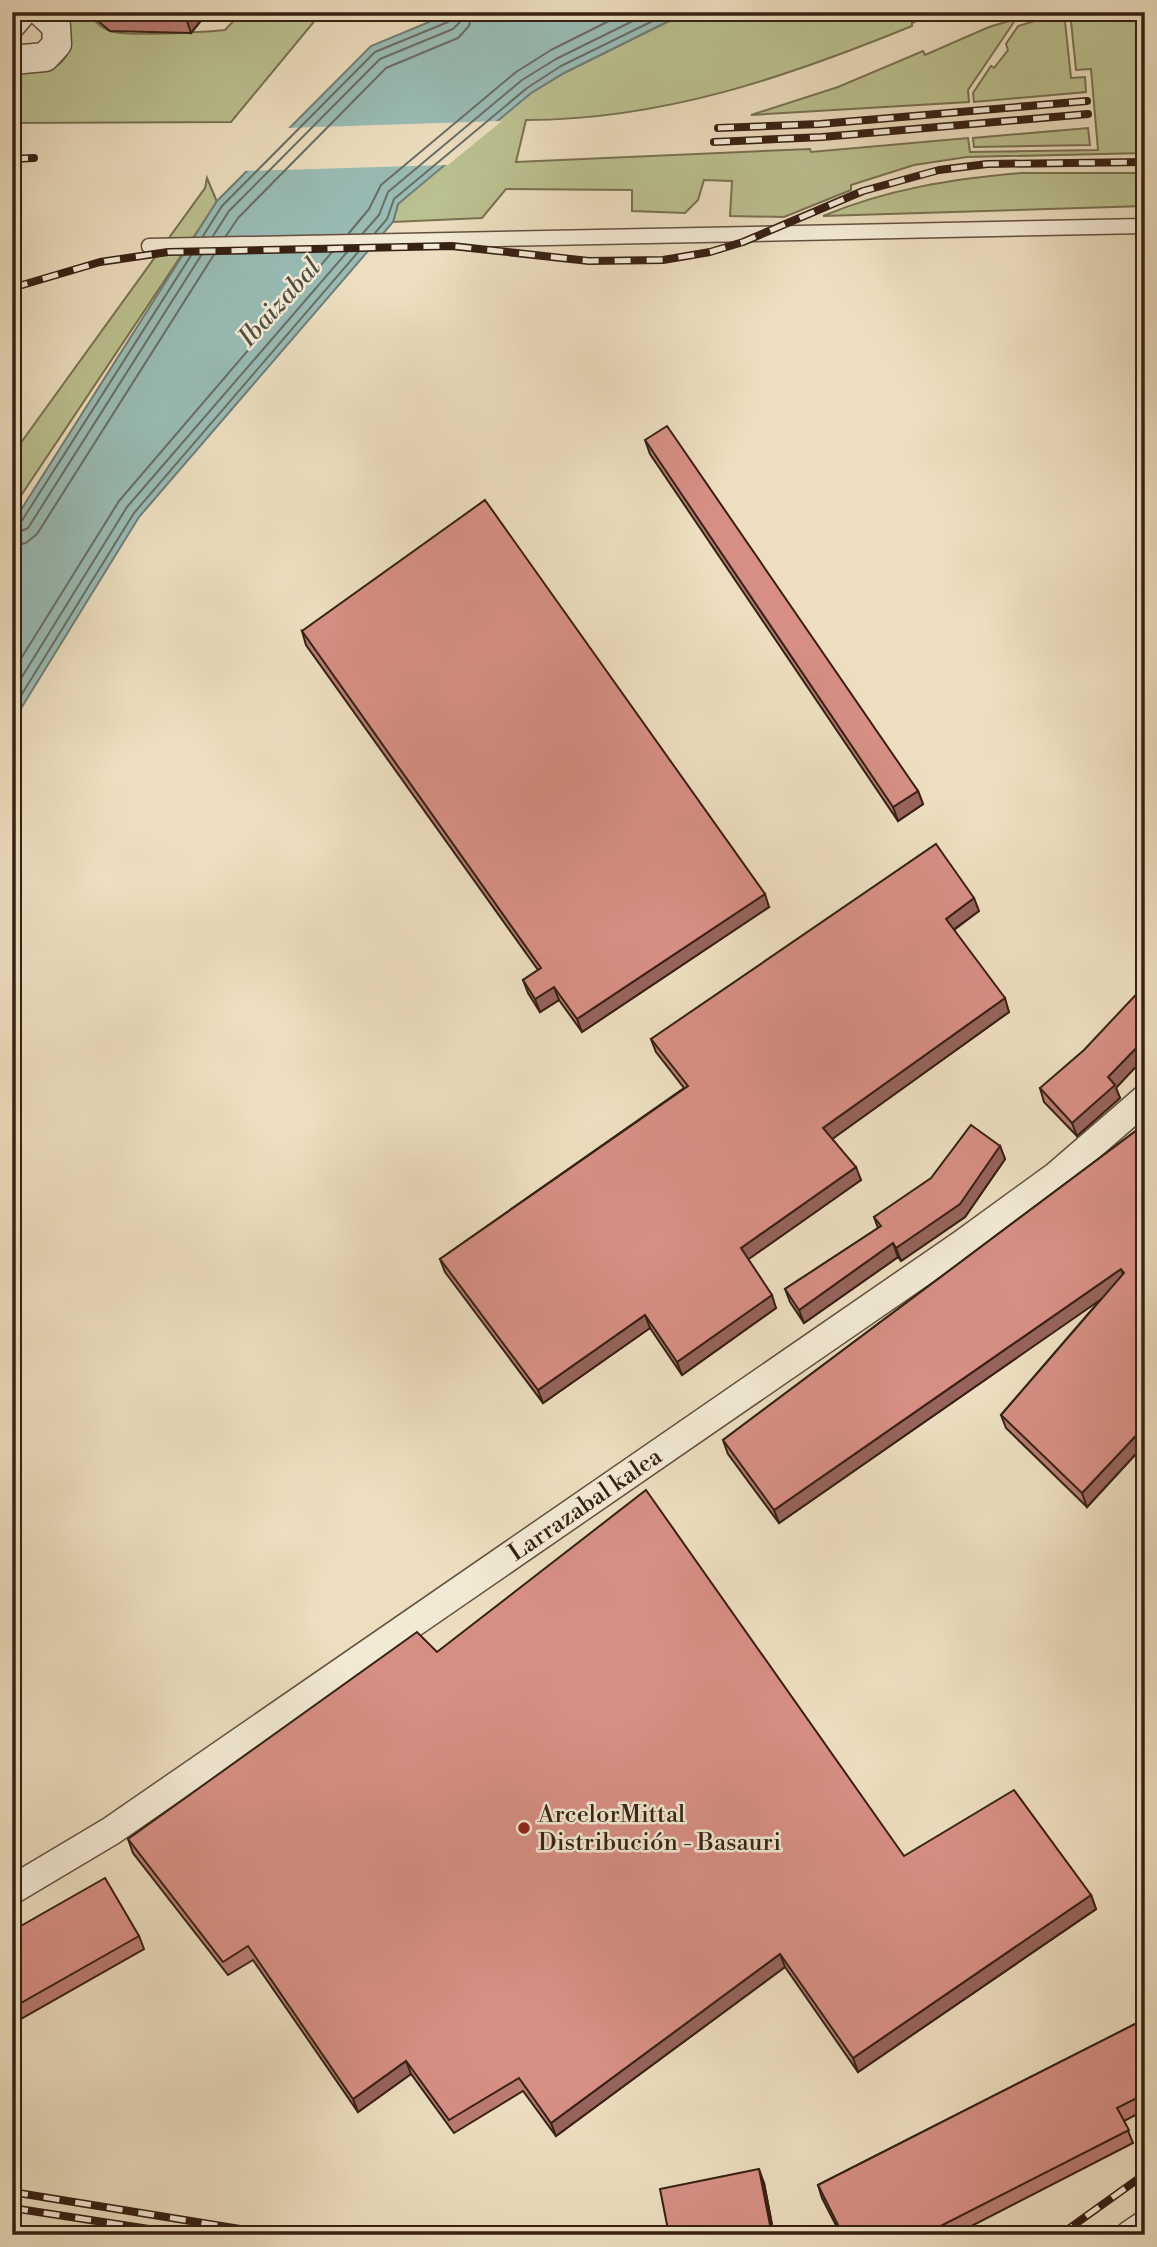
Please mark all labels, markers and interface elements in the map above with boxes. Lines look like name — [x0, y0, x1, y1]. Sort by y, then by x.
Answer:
water label: Ibaizabal — [231, 251, 328, 354]
street label: Larrazabal kalea — [503, 1441, 669, 1568]
place label: ArcelorMittal Distribución - Basauri — [537, 1800, 781, 1858]
marker: ArcelorMittal Distribución - Basauri — [516, 1820, 532, 1836]

